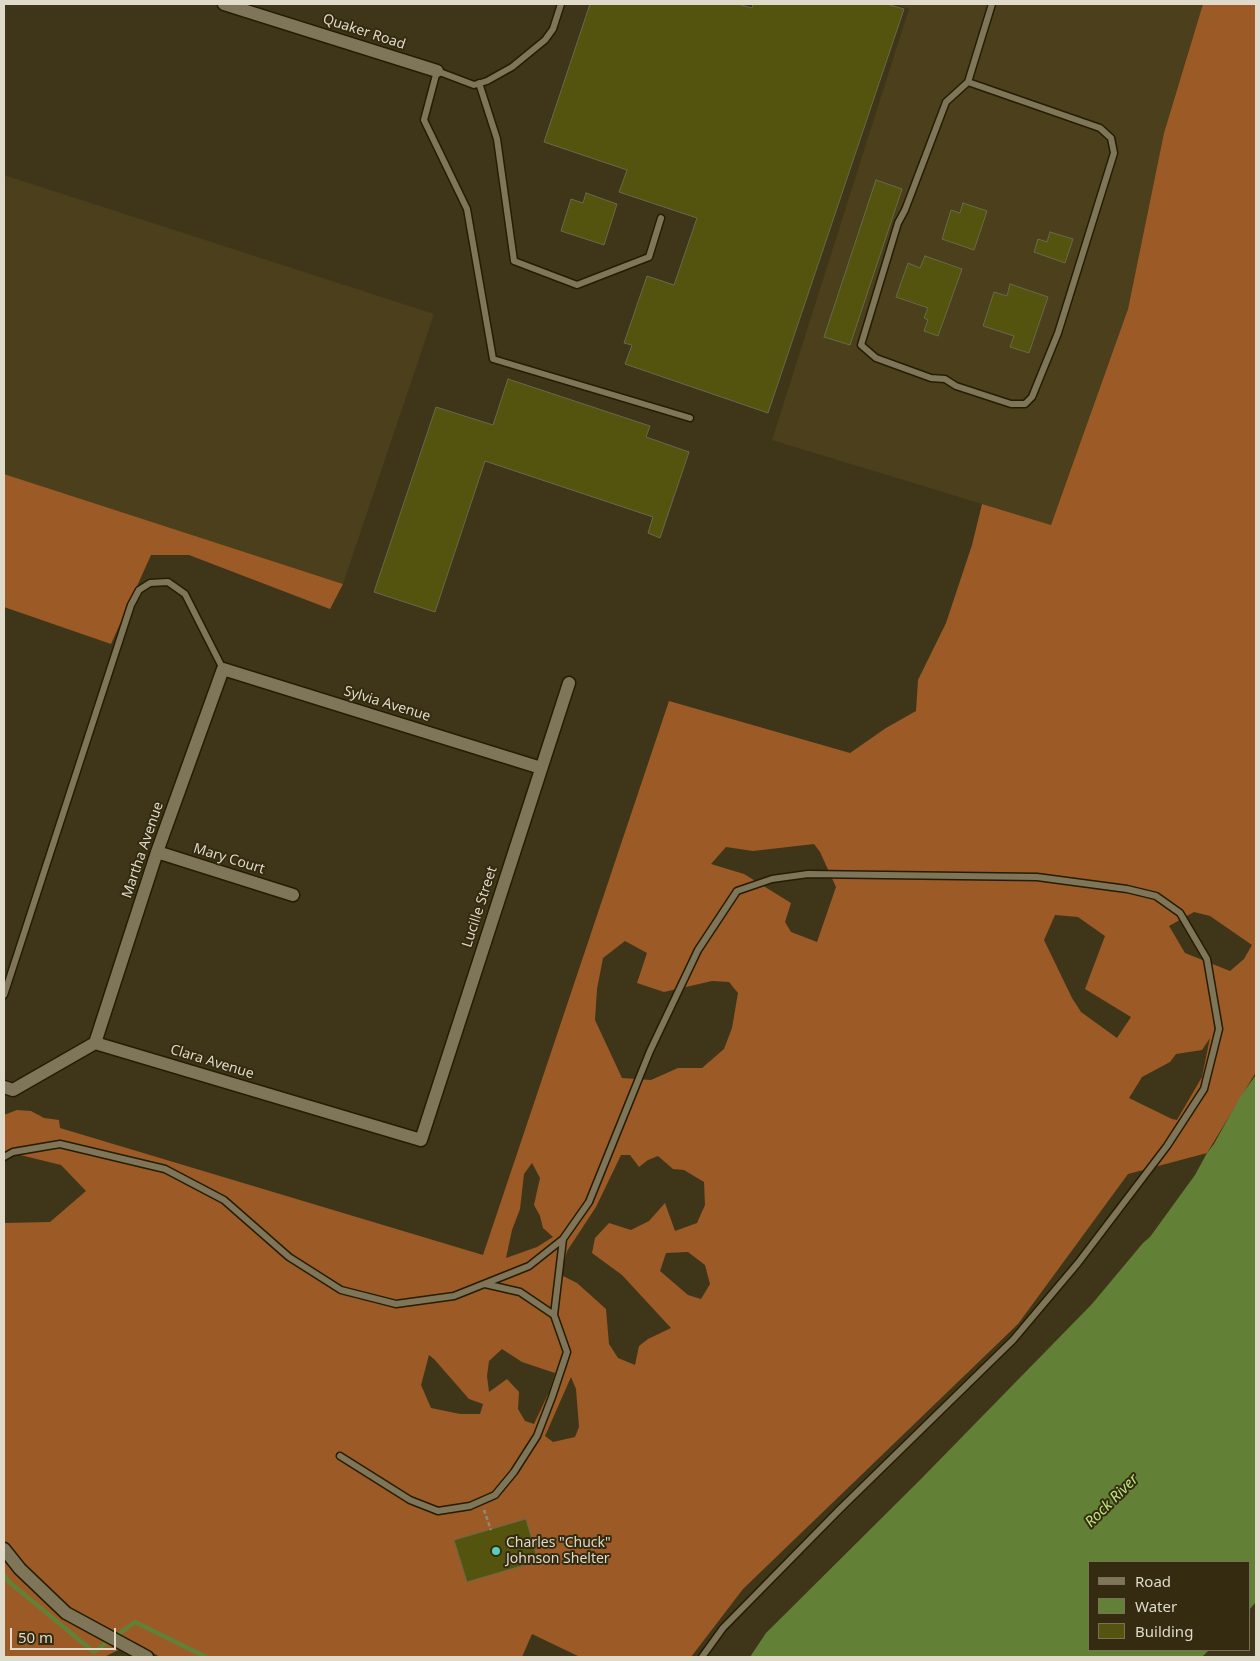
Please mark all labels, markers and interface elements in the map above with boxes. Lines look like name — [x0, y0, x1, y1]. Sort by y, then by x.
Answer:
street label: Quaker Road — [321, 11, 407, 53]
street label: Sylvia Avenue — [342, 683, 432, 725]
street label: Martha Avenue — [119, 800, 167, 900]
street label: Mary Court — [191, 840, 267, 878]
street label: Lucille Street — [459, 864, 501, 950]
street label: Clara Avenue — [168, 1041, 256, 1083]
water label: Rock River — [1082, 1471, 1142, 1531]
place label: Charles "Chuck" Johnson Shelter — [506, 1535, 611, 1568]
marker: Charles "Chuck" Johnson Shelter — [490, 1545, 502, 1557]
legend — [1088, 1561, 1250, 1651]
text: Road — [1135, 1571, 1171, 1591]
text: Water — [1135, 1596, 1177, 1616]
scale bar — [12, 1618, 119, 1650]
text: Building — [1135, 1621, 1193, 1641]
text: 50 m — [18, 1627, 53, 1647]

